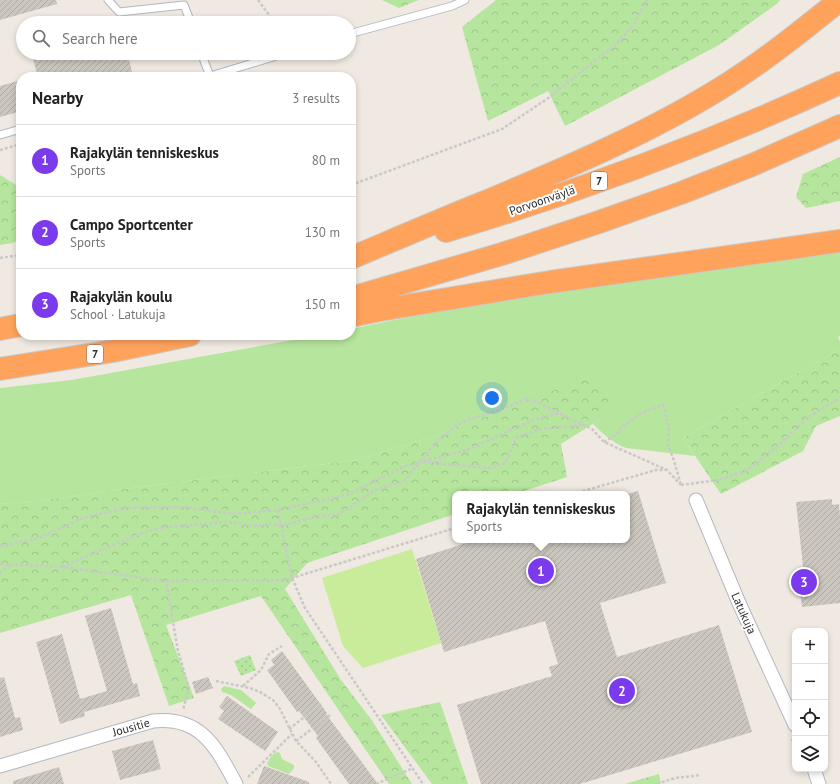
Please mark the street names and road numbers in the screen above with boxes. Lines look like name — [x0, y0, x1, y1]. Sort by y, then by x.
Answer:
road number: 7 — [591, 172, 607, 190]
street label: Porvoonväylä — [507, 182, 577, 218]
road number: 7 — [87, 345, 103, 363]
street label: Latukuja — [728, 590, 760, 636]
street label: Jousitie — [110, 715, 151, 740]

